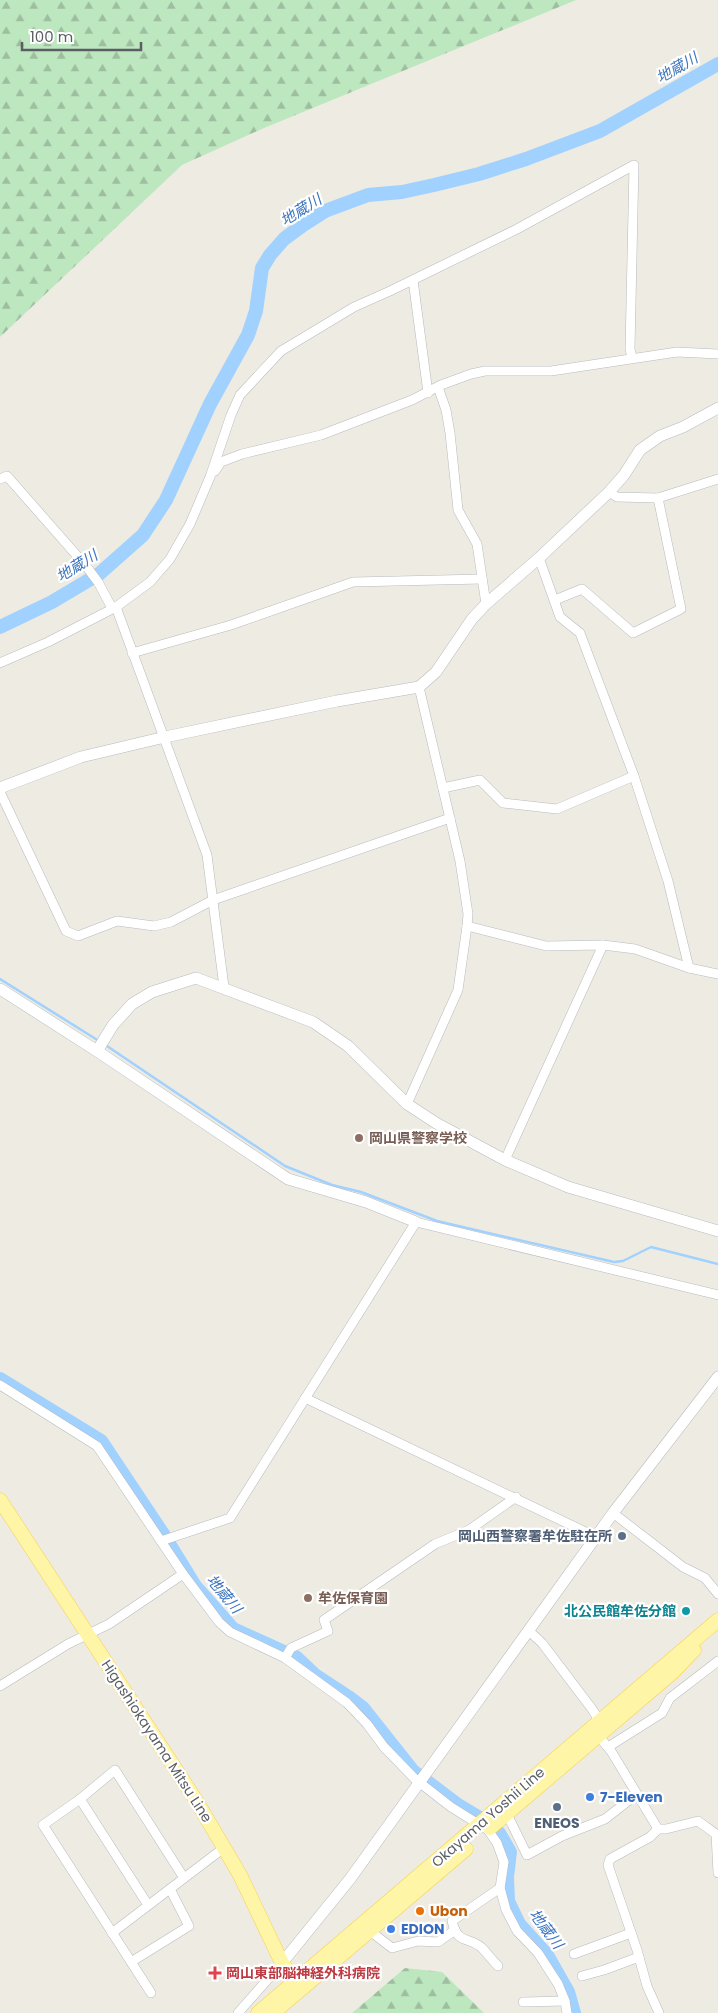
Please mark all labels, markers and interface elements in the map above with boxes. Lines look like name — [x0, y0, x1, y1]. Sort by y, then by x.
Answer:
scale bar — [22, 20, 141, 52]
text: 100 m — [30, 26, 73, 47]
water label: 地蔵川 — [652, 46, 703, 88]
water label: 地蔵川 — [276, 188, 327, 230]
water label: 地蔵川 — [52, 544, 103, 586]
place label: 岡山県警察学校 — [369, 1128, 467, 1148]
marker: 岡山県警察学校 — [353, 1132, 365, 1144]
place label: 岡山西警察署牟佐駐在所 — [458, 1526, 612, 1546]
marker: 岡山西警察署牟佐駐在所 — [616, 1530, 628, 1542]
water label: 地蔵川 — [202, 1570, 248, 1619]
place label: 牟佐保育園 — [318, 1588, 388, 1608]
marker: 牟佐保育園 — [302, 1592, 314, 1604]
place label: 北公民館牟佐分館 — [564, 1601, 676, 1621]
marker: 北公民館牟佐分館 — [680, 1605, 692, 1617]
street label: Higashiokayama Mitsu Line — [97, 1656, 217, 1826]
street label: Okayama Yoshii Line — [427, 1762, 549, 1872]
place label: 7-Eleven — [600, 1787, 663, 1807]
marker: 7-Eleven — [584, 1791, 596, 1803]
marker: ENEOS — [551, 1801, 563, 1813]
place label: ENEOS — [534, 1813, 580, 1833]
place label: Ubon — [430, 1901, 468, 1921]
water label: 地蔵川 — [524, 1904, 570, 1955]
marker: Ubon — [414, 1905, 426, 1917]
place label: EDION — [401, 1919, 444, 1939]
marker: EDION — [385, 1923, 397, 1935]
place label: 岡山東部脳神経外科病院 — [226, 1963, 380, 1983]
marker: 岡山東部脳神経外科病院 — [208, 1966, 222, 1980]

